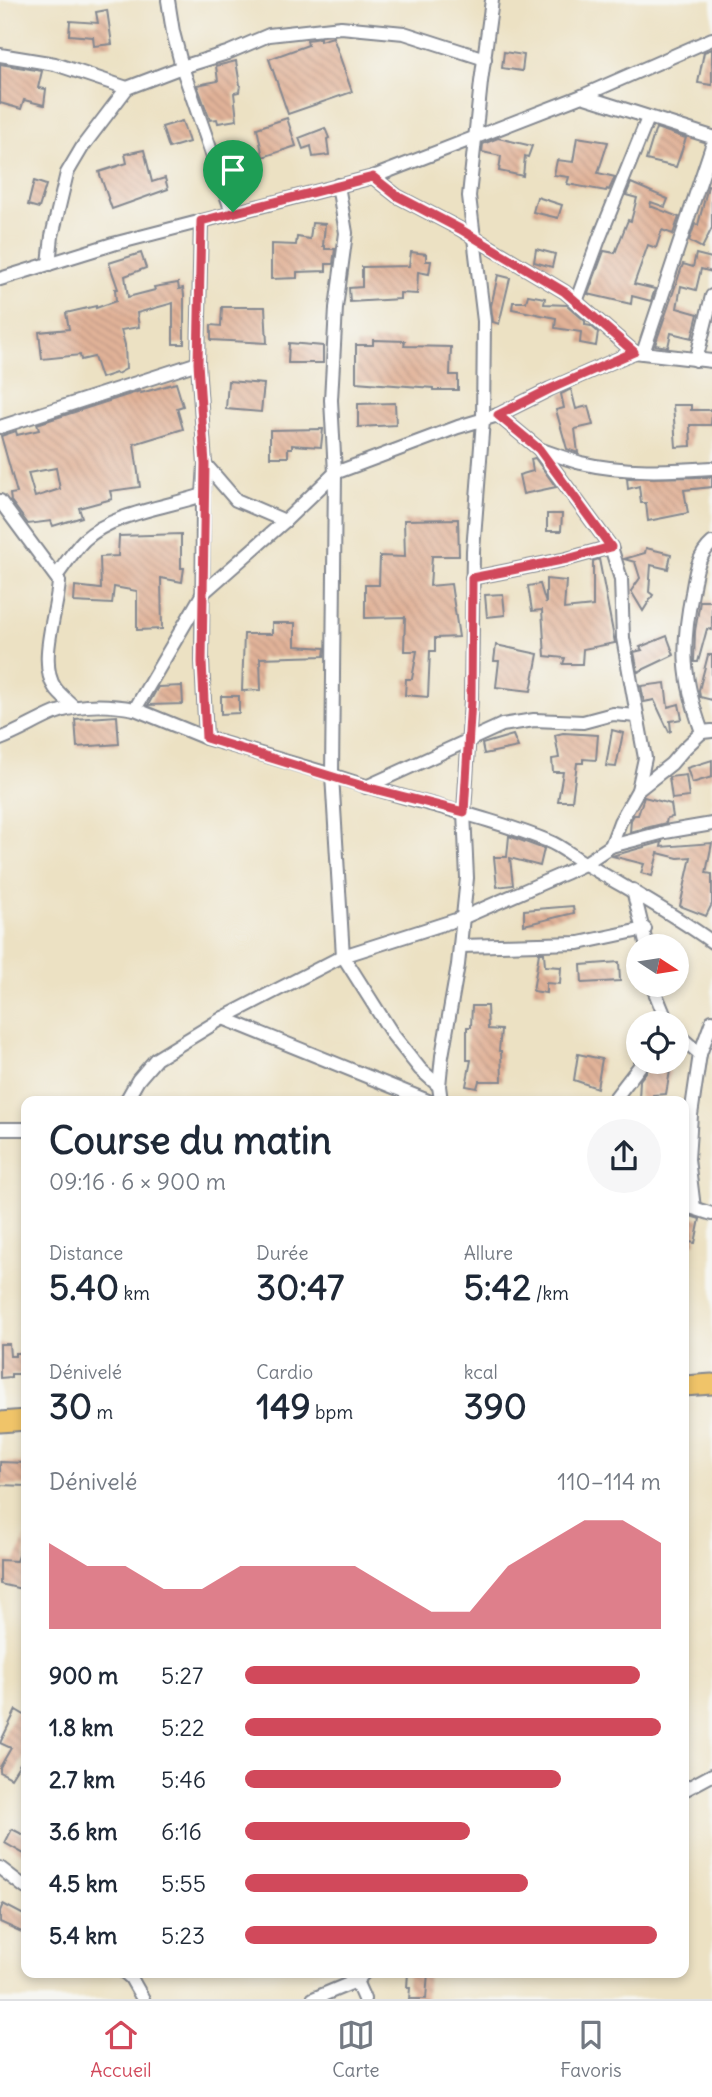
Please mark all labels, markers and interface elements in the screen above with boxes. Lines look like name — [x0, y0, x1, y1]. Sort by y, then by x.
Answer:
pin — [203, 140, 263, 212]
icon: arrive — [214, 151, 252, 189]
north arrow — [626, 934, 690, 998]
map controls — [626, 934, 689, 1074]
button: locate — [626, 1011, 689, 1074]
text: Course du matin — [49, 1117, 331, 1164]
button: share — [587, 1119, 661, 1193]
text: 09:16 · 6 × 900 m — [49, 1167, 226, 1196]
text: Distance — [49, 1241, 123, 1265]
text: Durée — [256, 1241, 309, 1265]
text: Allure — [464, 1241, 513, 1265]
text: 5.40 — [49, 1265, 119, 1309]
text: 30:47 — [256, 1265, 344, 1309]
text: 5:42 — [464, 1265, 531, 1309]
text: km — [119, 1281, 150, 1305]
text: /km — [531, 1281, 569, 1305]
text: Dénivelé — [49, 1360, 122, 1384]
text: Cardio — [256, 1360, 313, 1384]
text: kcal — [464, 1360, 498, 1384]
text: 30 — [49, 1384, 92, 1428]
text: 149 — [256, 1384, 311, 1428]
text: 390 — [464, 1384, 527, 1428]
text: m — [92, 1400, 113, 1424]
text: bpm — [311, 1400, 353, 1424]
text: Dénivelé — [49, 1467, 137, 1496]
text: 110–114 m — [557, 1467, 661, 1496]
text: 900 m — [49, 1661, 118, 1690]
text: 5:27 — [161, 1661, 203, 1690]
text: 1.8 km — [49, 1713, 114, 1742]
text: 5:22 — [161, 1713, 205, 1742]
text: 2.7 km — [49, 1765, 115, 1794]
text: 5:46 — [161, 1765, 206, 1794]
text: 3.6 km — [49, 1817, 117, 1846]
text: 6:16 — [161, 1817, 202, 1846]
text: 4.5 km — [49, 1869, 118, 1898]
text: 5:55 — [161, 1869, 206, 1898]
text: 5.4 km — [49, 1921, 117, 1950]
text: 5:23 — [161, 1921, 205, 1950]
tab: Accueil — [90, 2016, 151, 2082]
tab: Carte — [332, 2016, 380, 2082]
tab: Favoris — [560, 2016, 622, 2082]

